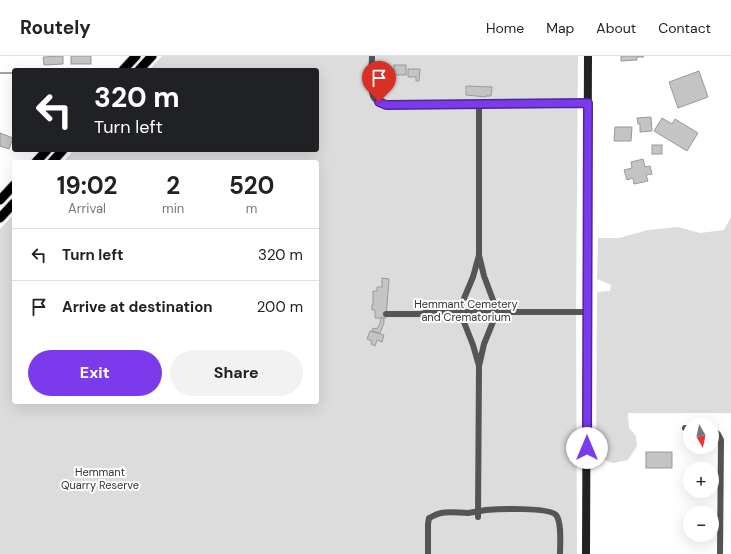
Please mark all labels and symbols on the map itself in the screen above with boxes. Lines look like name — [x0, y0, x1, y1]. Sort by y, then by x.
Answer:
pin — [362, 61, 396, 102]
park label: Hemmant Cemetery and Crematorium — [414, 297, 518, 324]
north arrow — [683, 418, 719, 454]
position arrow — [566, 427, 608, 469]
park label: Hemmant Quarry Reserve — [61, 465, 139, 492]

